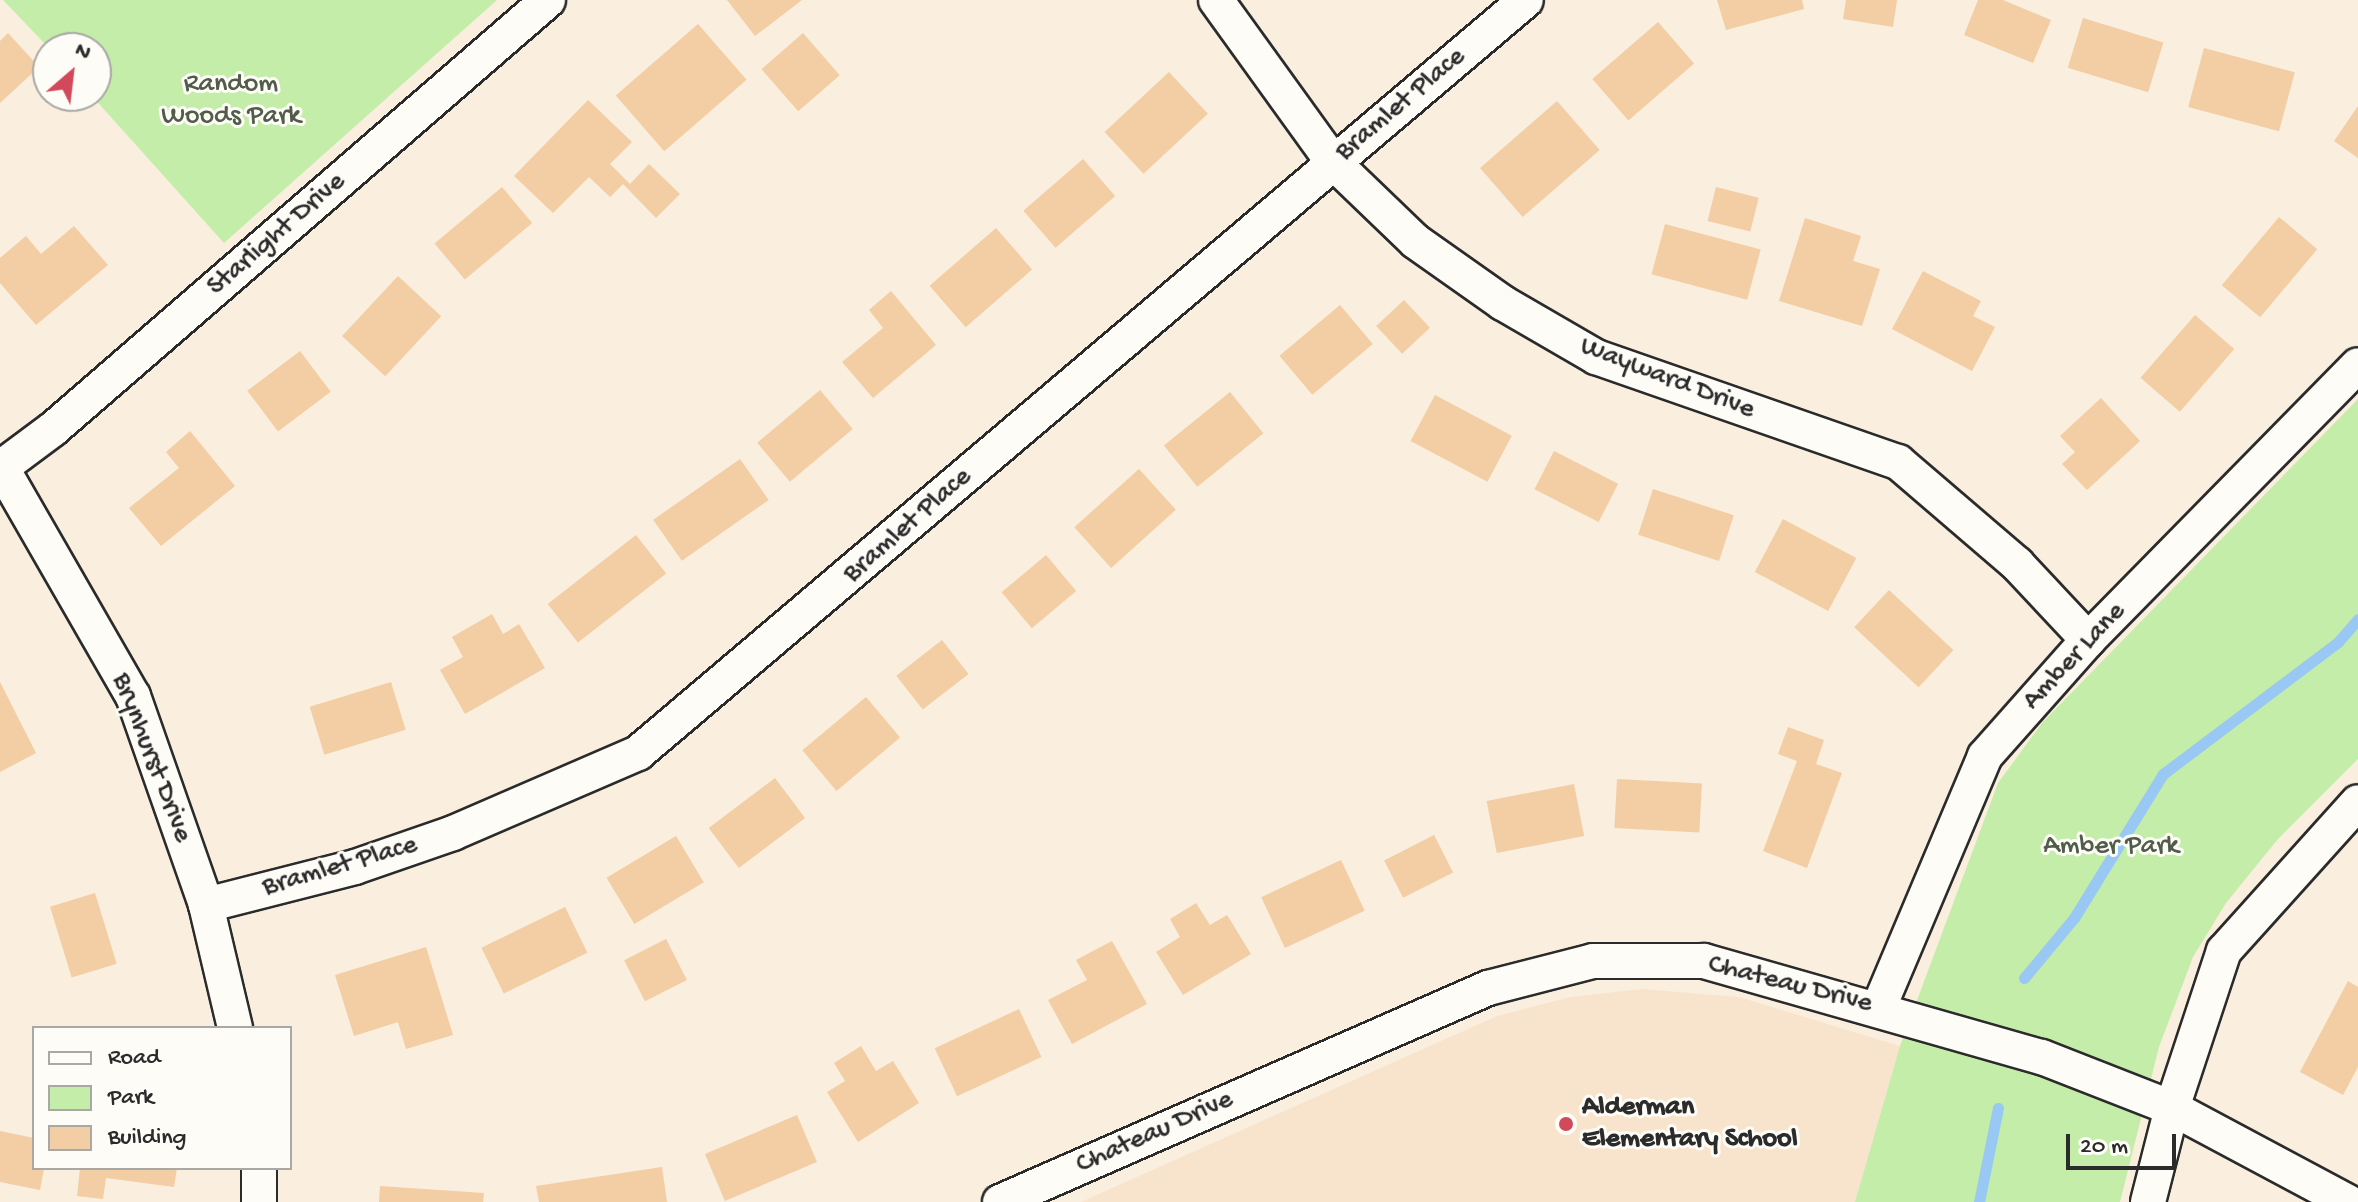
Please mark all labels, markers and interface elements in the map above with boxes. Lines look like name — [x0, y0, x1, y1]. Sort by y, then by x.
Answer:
north arrow — [32, 32, 112, 112]
text: N — [70, 38, 95, 67]
street label: Bramlet Place — [1329, 41, 1473, 169]
park label: Random Woods Park — [161, 68, 301, 134]
street label: Starlight Drive — [201, 166, 353, 304]
street label: Wayward Drive — [1575, 330, 1759, 428]
street label: Bramlet Place — [837, 461, 979, 591]
street label: Amber Lane — [2016, 596, 2134, 718]
street label: Brynhurst Drive — [103, 669, 199, 847]
street label: Bramlet Place — [259, 829, 421, 905]
park label: Amber Park — [2043, 830, 2179, 864]
street label: Chateau Drive — [1704, 948, 1876, 1022]
legend — [32, 1026, 292, 1170]
text: Road — [108, 1044, 160, 1073]
street label: Chateau Drive — [1071, 1083, 1239, 1183]
text: Park — [108, 1084, 154, 1113]
place label: Alderman Elementary School — [1582, 1091, 1798, 1157]
marker: Alderman Elementary School — [1557, 1115, 1575, 1133]
scale bar — [2070, 1118, 2180, 1168]
text: Building — [108, 1124, 186, 1153]
text: 20 m — [2080, 1133, 2128, 1162]

